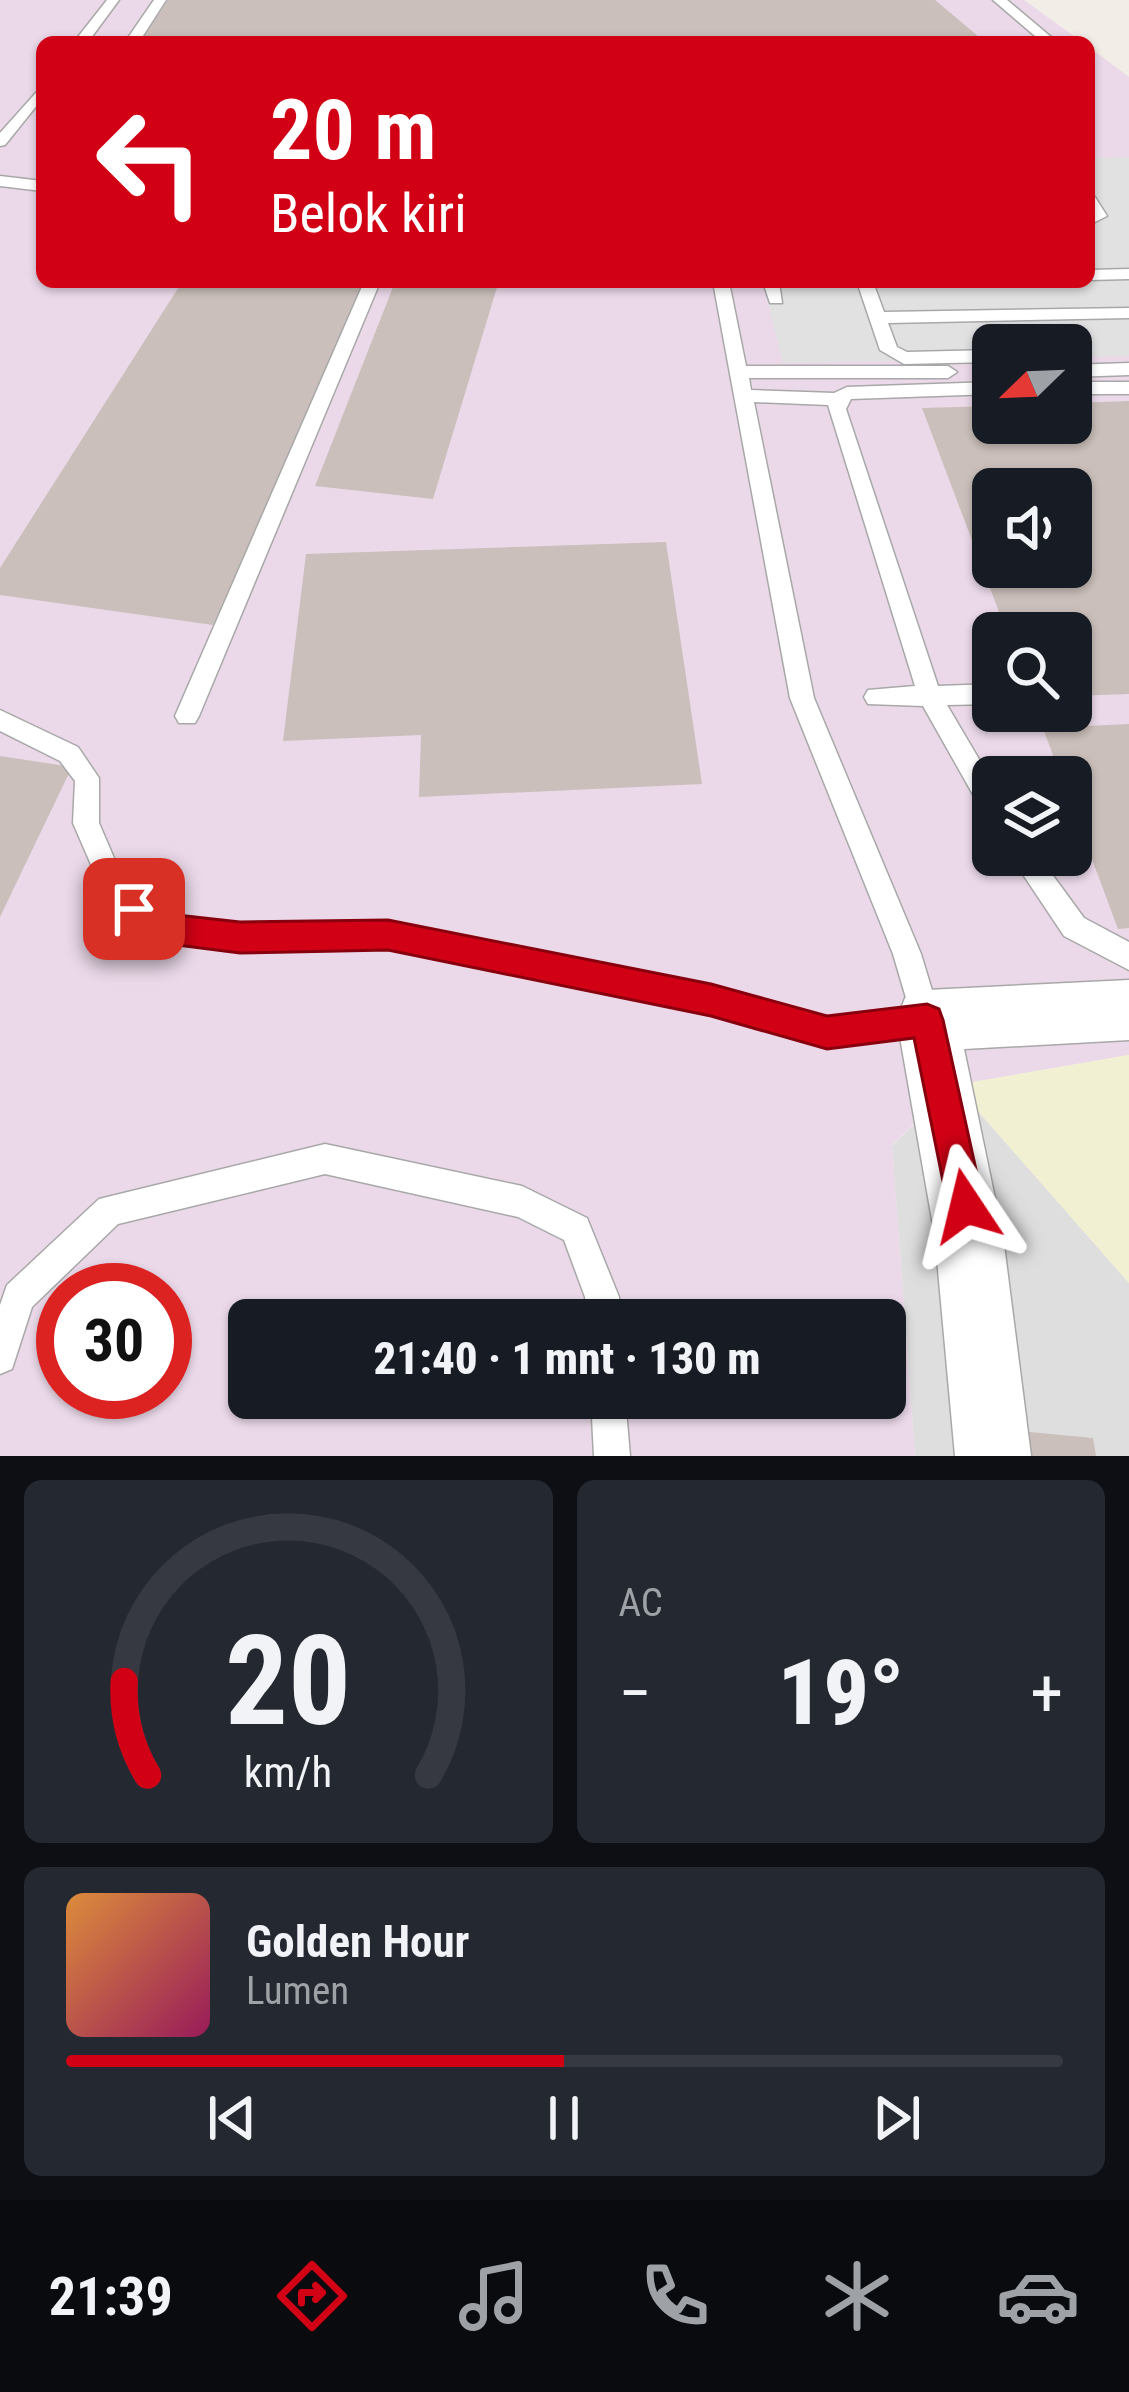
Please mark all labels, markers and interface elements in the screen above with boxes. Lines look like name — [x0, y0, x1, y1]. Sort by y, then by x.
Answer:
text: 20 m — [270, 81, 437, 180]
icon: left — [72, 84, 228, 240]
text: Belok kiri — [270, 182, 467, 245]
north arrow — [972, 324, 1092, 444]
map controls — [972, 324, 1092, 876]
button: sound — [972, 468, 1092, 588]
button: search — [972, 612, 1092, 732]
button: layers — [972, 756, 1092, 876]
pin — [83, 858, 185, 960]
icon: arrive — [101, 876, 167, 942]
position arrow — [903, 1143, 1029, 1269]
speed limit sign: 30 — [36, 1263, 192, 1419]
text: 21:40 · 1 mnt · 130 m — [373, 1332, 761, 1385]
text: AC — [619, 1580, 663, 1626]
text: 20 — [225, 1608, 351, 1754]
text: 19° — [777, 1641, 904, 1746]
text: − — [619, 1655, 652, 1732]
text: + — [1030, 1655, 1063, 1732]
text: km/h — [244, 1746, 332, 1796]
text: Golden Hour — [246, 1915, 469, 1968]
text: Lumen — [246, 1968, 349, 2014]
icon: previous — [199, 2085, 265, 2151]
icon: pause — [531, 2085, 597, 2151]
icon: next — [864, 2085, 930, 2151]
icon: directions — [270, 2254, 354, 2338]
icon: music — [452, 2254, 536, 2338]
icon: phone — [633, 2254, 717, 2338]
icon: climate — [815, 2254, 899, 2338]
icon: car — [996, 2254, 1080, 2338]
text: 21:39 — [49, 2265, 173, 2328]

